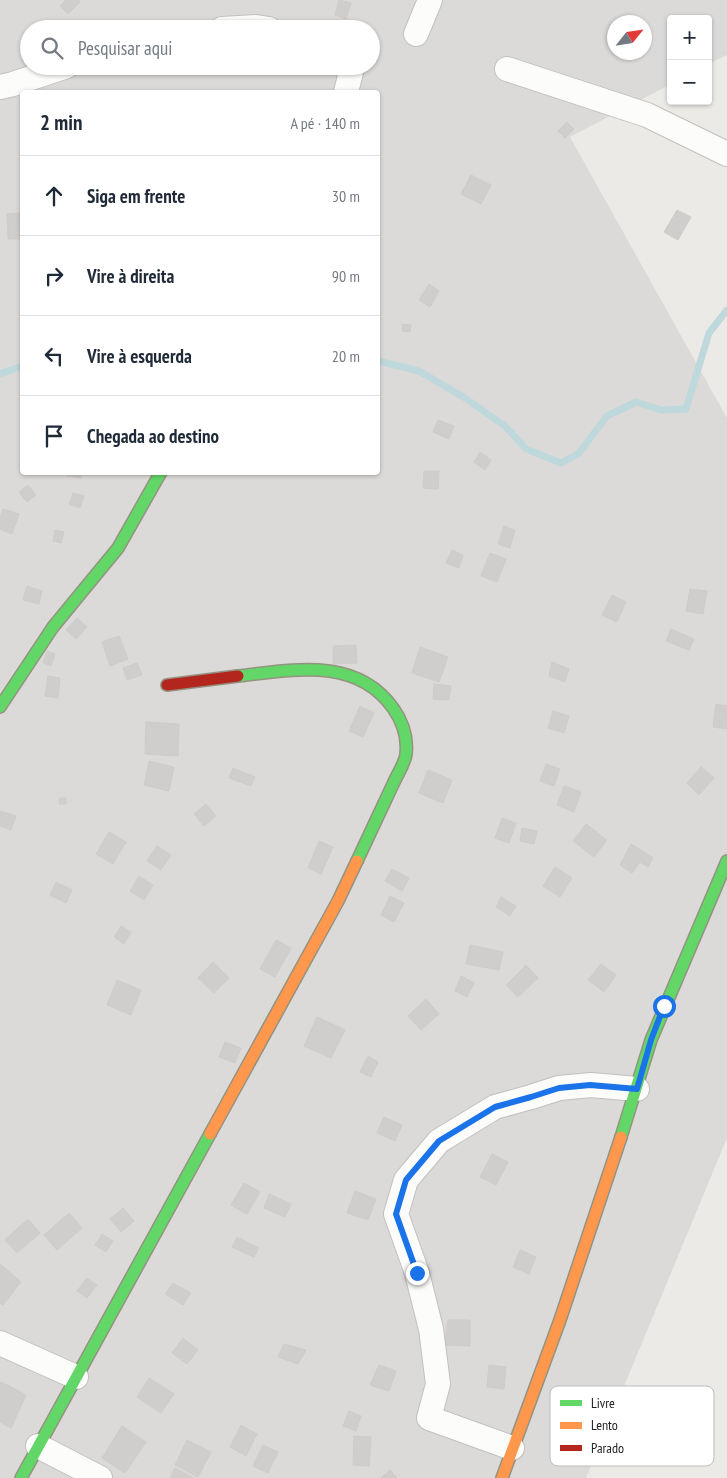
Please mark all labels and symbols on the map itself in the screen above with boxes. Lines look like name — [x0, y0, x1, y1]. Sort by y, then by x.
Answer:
north arrow — [607, 15, 652, 60]
route start — [653, 995, 676, 1018]
route end — [406, 1262, 429, 1285]
legend — [550, 1386, 714, 1466]
text: Livre — [591, 1394, 615, 1412]
text: Lento — [591, 1416, 618, 1434]
text: Parado — [591, 1439, 624, 1457]

